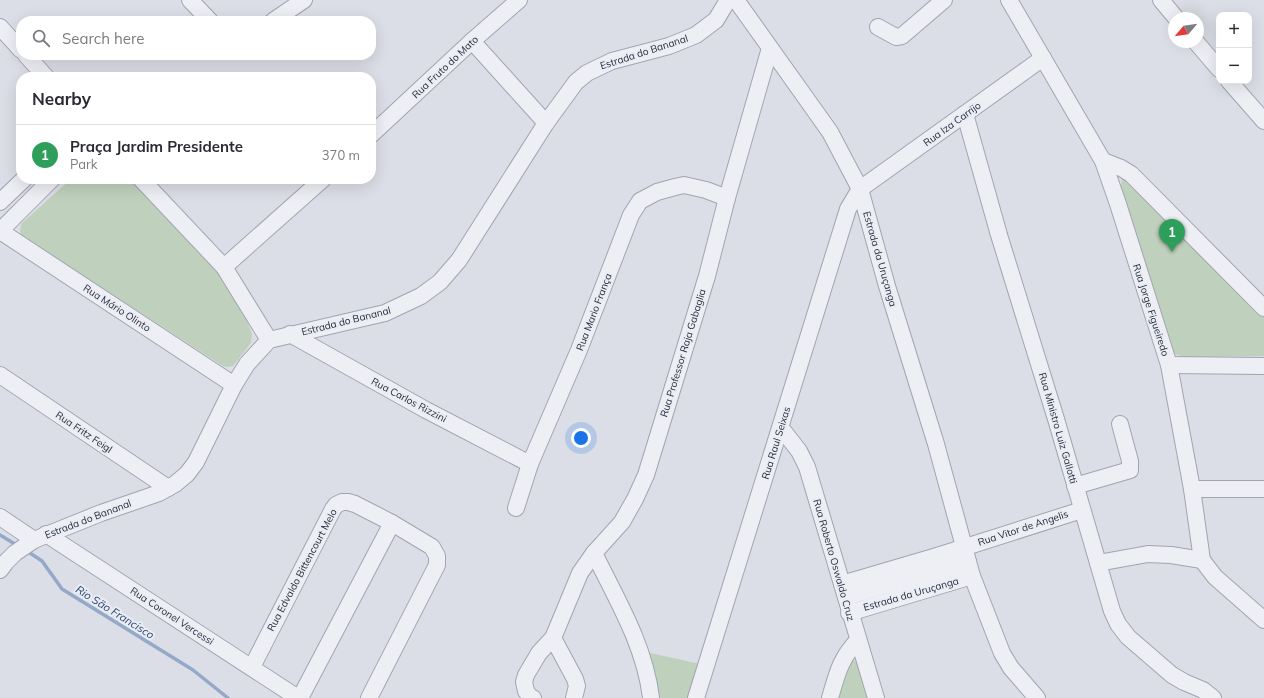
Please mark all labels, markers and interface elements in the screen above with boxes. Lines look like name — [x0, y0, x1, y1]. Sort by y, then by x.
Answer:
north arrow — [1168, 12, 1204, 48]
map controls — [1216, 12, 1252, 84]
button: + — [1216, 12, 1252, 48]
search box — [16, 16, 376, 60]
icon: search — [30, 27, 52, 49]
text: Search here — [62, 29, 144, 48]
street label: Estrada do Bananal — [598, 32, 690, 72]
street label: Rua Fruto do Mato — [409, 33, 481, 101]
button: − — [1216, 48, 1252, 84]
text: Nearby — [32, 88, 91, 109]
street label: Rua Iza Carrijo — [921, 99, 984, 149]
text: Praça Jardim Presidente — [70, 137, 243, 156]
text: 1 — [41, 147, 49, 163]
text: 370 m — [322, 147, 360, 163]
text: Park — [70, 156, 97, 172]
street label: Estrada da Uruçanga — [860, 210, 900, 308]
pin: 1 — [1159, 219, 1185, 252]
street label: Rua Jorge Figueiredo — [1130, 262, 1172, 358]
street label: Rua Mario França — [573, 271, 615, 353]
street label: Rua Mário Olinto — [81, 281, 153, 335]
street label: Rua Professor Raja Gabaglia — [657, 287, 709, 419]
street label: Estrada do Bananal — [300, 304, 392, 338]
street label: Rua Ministro Luiz Gallotti — [1036, 371, 1080, 485]
street label: Rua Carlos Rizzini — [369, 375, 449, 425]
street label: Rua Raul Seixas — [759, 405, 793, 481]
street label: Rua Fritz Feigl — [53, 408, 115, 456]
your location — [571, 428, 591, 448]
street label: Estrada do Bananal — [43, 497, 133, 541]
street label: Rua Roberto Oswaldo Cruz — [810, 498, 858, 622]
street label: Rua Edvaldo Bittencourt Melo — [264, 506, 340, 633]
street label: Rua Vitor de Angelis — [976, 507, 1070, 549]
street label: Estrada da Uruçanga — [862, 574, 960, 614]
water label: Rio São Francisco — [73, 582, 157, 642]
street label: Rua Coronel Vercessi — [128, 584, 216, 648]

